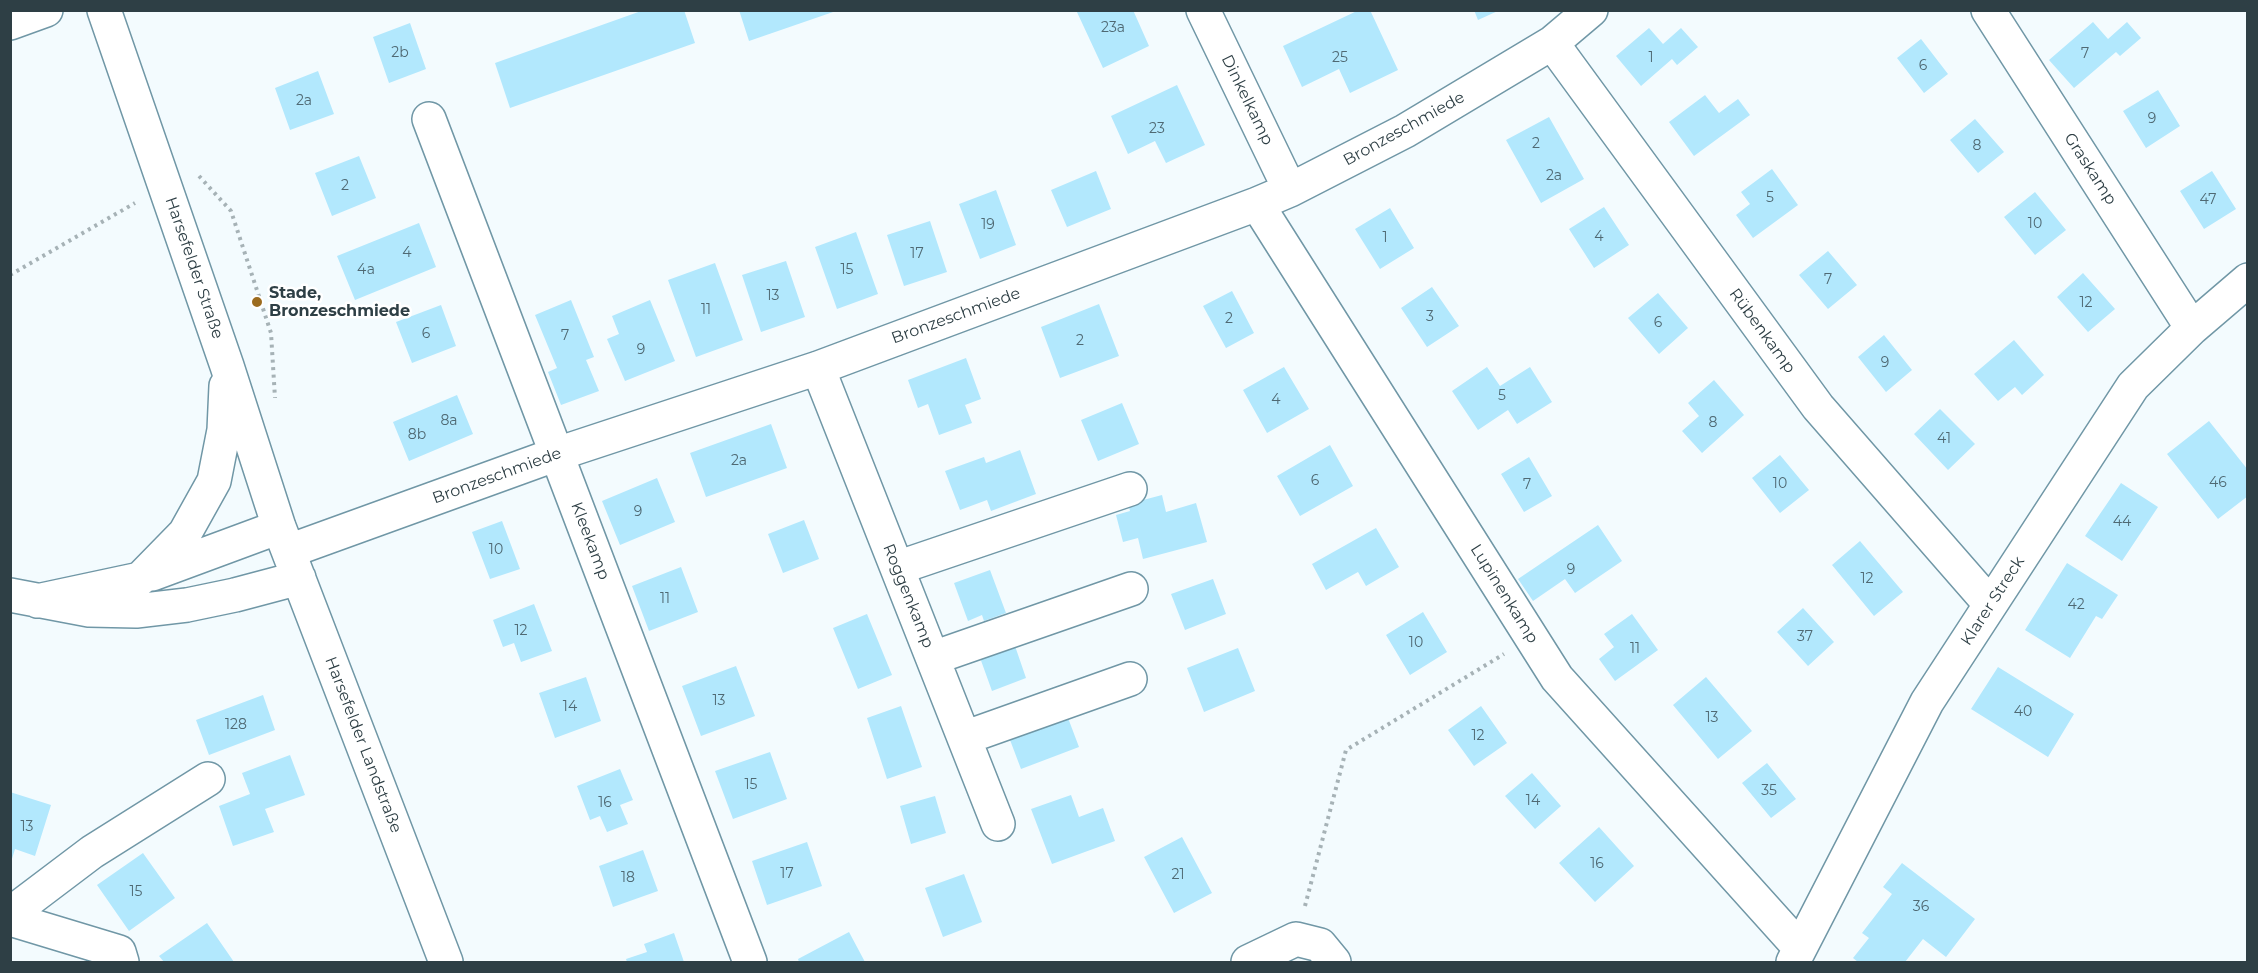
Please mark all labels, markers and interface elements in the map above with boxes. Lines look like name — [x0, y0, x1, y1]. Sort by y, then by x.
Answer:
house number: 23a — [1101, 20, 1125, 36]
house number: 2b — [391, 45, 409, 61]
house number: 7 — [2081, 46, 2089, 62]
house number: 25 — [1332, 50, 1348, 66]
house number: 1 — [1648, 50, 1654, 66]
street label: Dinkelkamp — [1217, 52, 1277, 148]
house number: 6 — [1919, 58, 1927, 74]
street label: Bronzeschmiede — [1340, 88, 1468, 170]
house number: 2a — [296, 93, 312, 109]
house number: 9 — [2148, 111, 2156, 127]
house number: 23 — [1149, 121, 1165, 137]
street label: Graskamp — [2060, 129, 2120, 209]
house number: 2 — [1532, 136, 1540, 152]
house number: 8 — [1973, 138, 1981, 154]
house number: 2a — [1546, 168, 1562, 184]
house number: 2 — [341, 178, 349, 194]
house number: 5 — [1766, 190, 1774, 206]
house number: 47 — [2200, 192, 2216, 208]
street label: Harsefelder Straße — [161, 195, 227, 341]
house number: 10 — [2028, 216, 2042, 232]
house number: 19 — [981, 217, 995, 233]
house number: 4 — [1594, 229, 1604, 245]
house number: 1 — [1382, 230, 1388, 246]
house number: 4 — [402, 245, 412, 261]
house number: 17 — [910, 246, 924, 262]
house number: 4a — [357, 262, 375, 278]
house number: 15 — [841, 262, 853, 278]
house number: 7 — [1824, 272, 1832, 288]
place label: Stade, Bronzeschmiede — [269, 283, 410, 321]
street label: Bronzeschmiede — [889, 284, 1023, 348]
street label: Rübenkamp — [1725, 285, 1799, 377]
house number: 13 — [767, 288, 779, 304]
marker: Stade, Bronzeschmiede — [250, 295, 264, 309]
house number: 12 — [2079, 295, 2093, 311]
house number: 11 — [701, 302, 711, 318]
house number: 3 — [1426, 309, 1434, 325]
house number: 2 — [1225, 311, 1233, 327]
house number: 6 — [1654, 315, 1662, 331]
house number: 6 — [422, 326, 430, 342]
house number: 7 — [561, 328, 569, 344]
house number: 2 — [1076, 333, 1084, 349]
house number: 9 — [637, 342, 645, 358]
house number: 9 — [1881, 355, 1889, 371]
house number: 5 — [1498, 388, 1506, 404]
house number: 4 — [1271, 392, 1281, 408]
house number: 8a — [440, 413, 458, 429]
house number: 8 — [1709, 415, 1717, 431]
house number: 8b — [408, 427, 426, 443]
house number: 41 — [1937, 431, 1951, 447]
street label: Bronzeschmiede — [430, 444, 564, 508]
house number: 2a — [731, 453, 747, 469]
house number: 6 — [1311, 473, 1319, 489]
house number: 46 — [2209, 475, 2227, 491]
house number: 10 — [1773, 476, 1787, 492]
house number: 7 — [1523, 477, 1531, 493]
street label: Kleekamp — [566, 499, 614, 583]
house number: 9 — [634, 504, 642, 520]
house number: 44 — [2113, 514, 2131, 530]
street label: Roggenkamp — [878, 541, 938, 651]
street label: Lupinenkamp — [1466, 541, 1542, 647]
house number: 10 — [489, 542, 503, 558]
street label: Klarer Streck — [1957, 553, 2029, 649]
house number: 9 — [1567, 562, 1575, 578]
house number: 12 — [1860, 571, 1874, 587]
house number: 11 — [660, 591, 670, 607]
house number: 42 — [2067, 597, 2085, 613]
house number: 12 — [514, 623, 528, 639]
house number: 37 — [1797, 629, 1813, 645]
house number: 10 — [1409, 635, 1423, 651]
house number: 11 — [1630, 641, 1640, 657]
street label: Harsefelder Landstraße — [321, 654, 405, 836]
house number: 13 — [713, 693, 725, 709]
house number: 14 — [563, 699, 577, 715]
house number: 40 — [2014, 704, 2032, 720]
house number: 13 — [1706, 710, 1718, 726]
house number: 128 — [225, 717, 247, 733]
house number: 12 — [1471, 728, 1485, 744]
house number: 15 — [745, 777, 757, 793]
house number: 35 — [1761, 783, 1777, 799]
house number: 14 — [1526, 793, 1540, 809]
house number: 16 — [598, 795, 612, 811]
house number: 13 — [21, 819, 33, 835]
house number: 16 — [1590, 856, 1604, 872]
house number: 17 — [780, 866, 794, 882]
house number: 21 — [1171, 867, 1185, 883]
house number: 18 — [621, 870, 635, 886]
house number: 15 — [130, 884, 142, 900]
house number: 36 — [1913, 899, 1929, 915]

